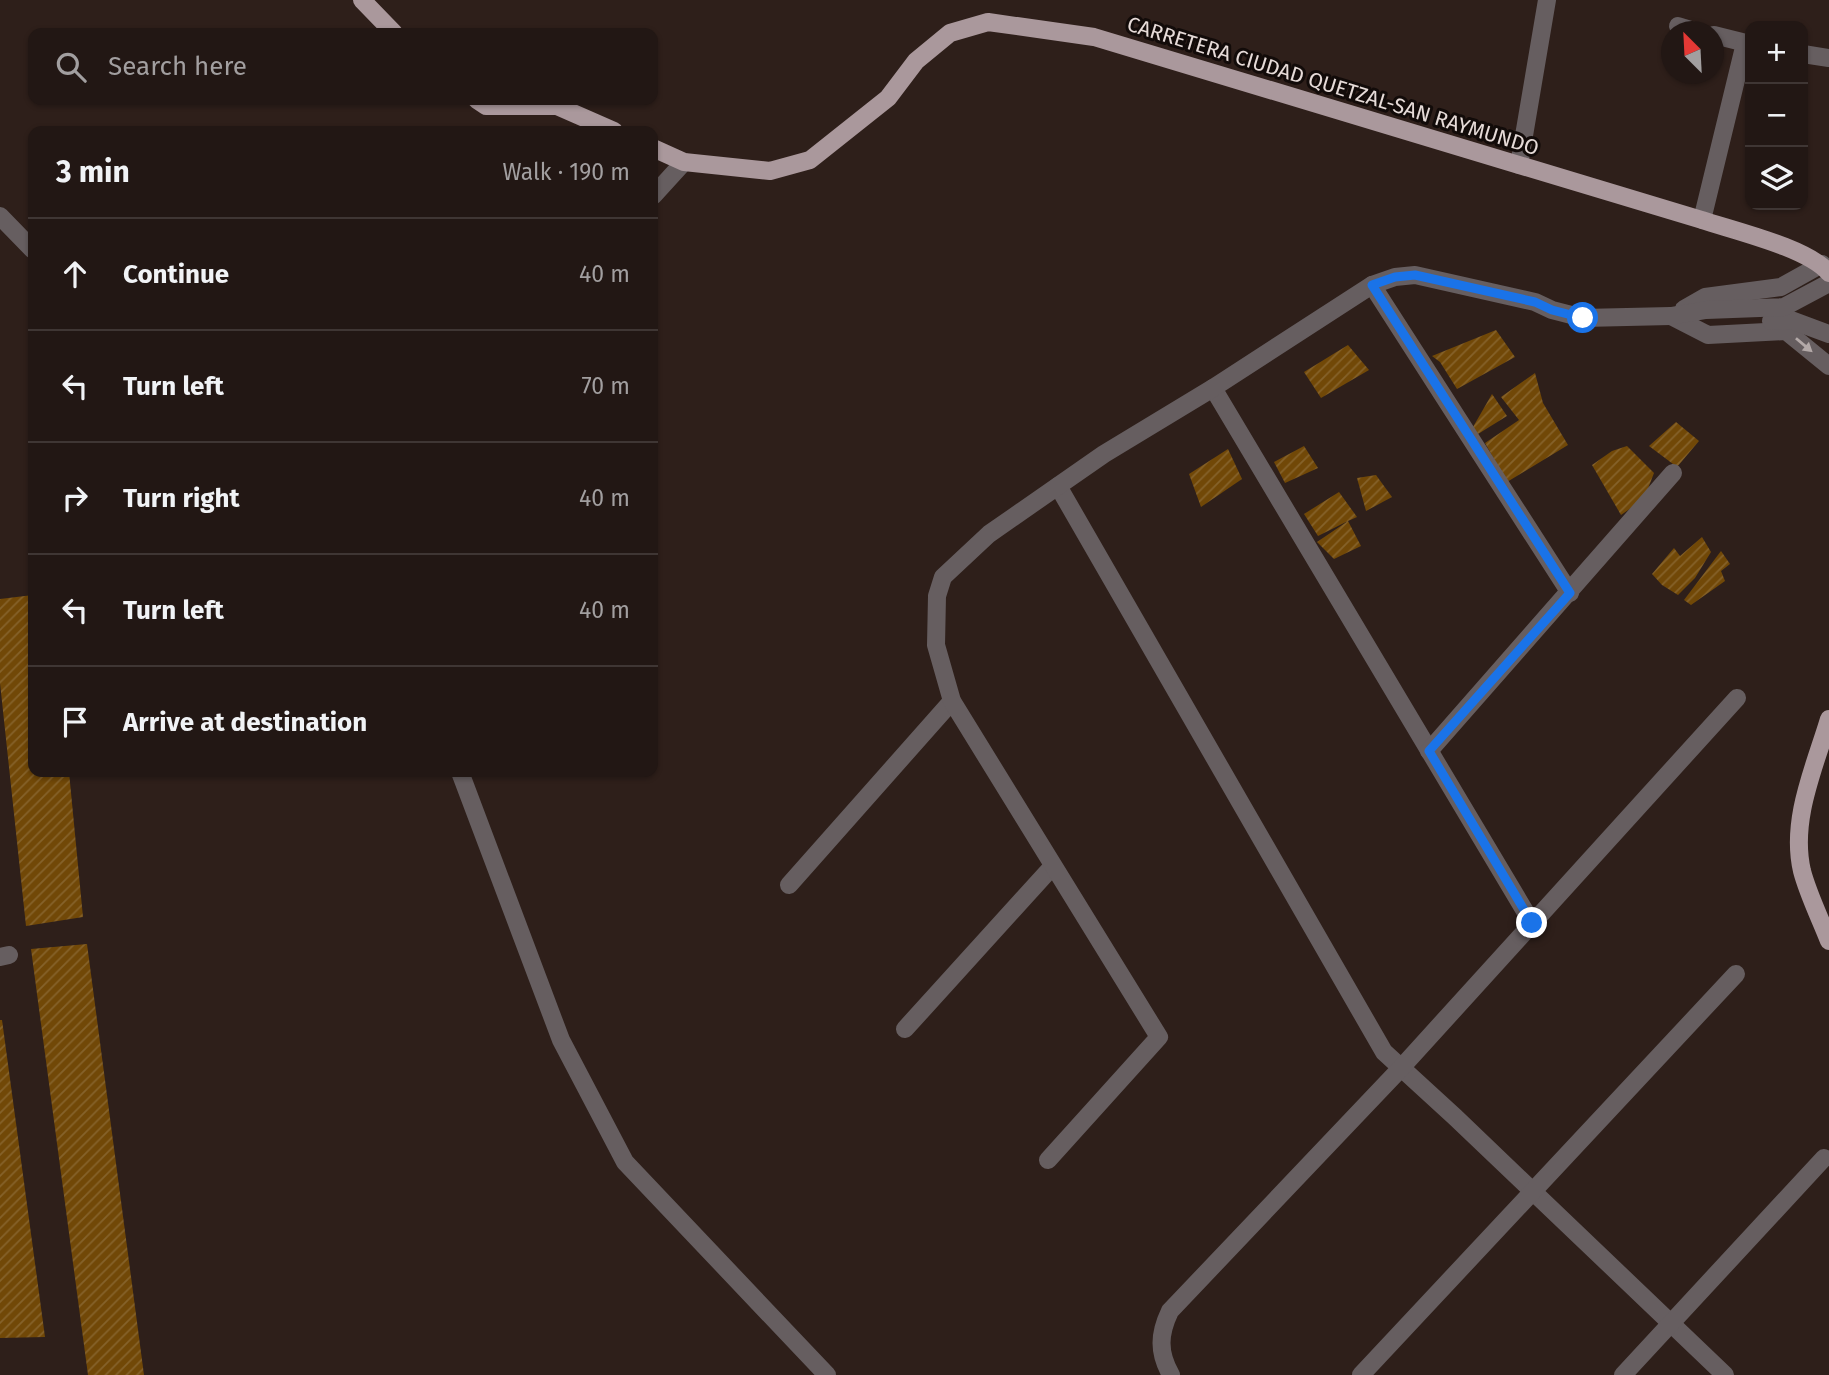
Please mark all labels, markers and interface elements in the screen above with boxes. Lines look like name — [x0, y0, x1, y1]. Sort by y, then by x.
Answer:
street label: CARRETERA CIUDAD QUETZAL-SAN RAYMUNDO — [1124, 11, 1542, 161]
north arrow — [1661, 21, 1724, 84]
map controls — [1745, 21, 1808, 210]
button: + — [1745, 21, 1808, 84]
search box — [28, 28, 658, 105]
icon: search — [52, 48, 90, 86]
text: Search here — [108, 51, 247, 82]
button: − — [1745, 84, 1808, 147]
button: layers — [1745, 147, 1808, 210]
text: 3 min — [56, 154, 130, 190]
text: Walk · 190 m — [503, 158, 630, 186]
icon: ahead — [56, 255, 94, 293]
text: Continue — [123, 259, 229, 290]
text: 40 m — [579, 260, 630, 288]
route start — [1567, 302, 1598, 333]
one-way arrow — [1795, 337, 1812, 352]
icon: left — [56, 367, 94, 405]
text: Turn left — [123, 371, 224, 402]
text: 70 m — [581, 372, 630, 400]
icon: right — [56, 479, 94, 517]
text: Turn right — [123, 483, 240, 514]
text: 40 m — [579, 484, 630, 512]
icon: left — [56, 591, 94, 629]
text: Turn left — [123, 595, 224, 626]
text: 40 m — [579, 596, 630, 624]
icon: arrive — [56, 703, 94, 741]
text: Arrive at destination — [123, 707, 367, 738]
route end — [1516, 907, 1547, 938]

